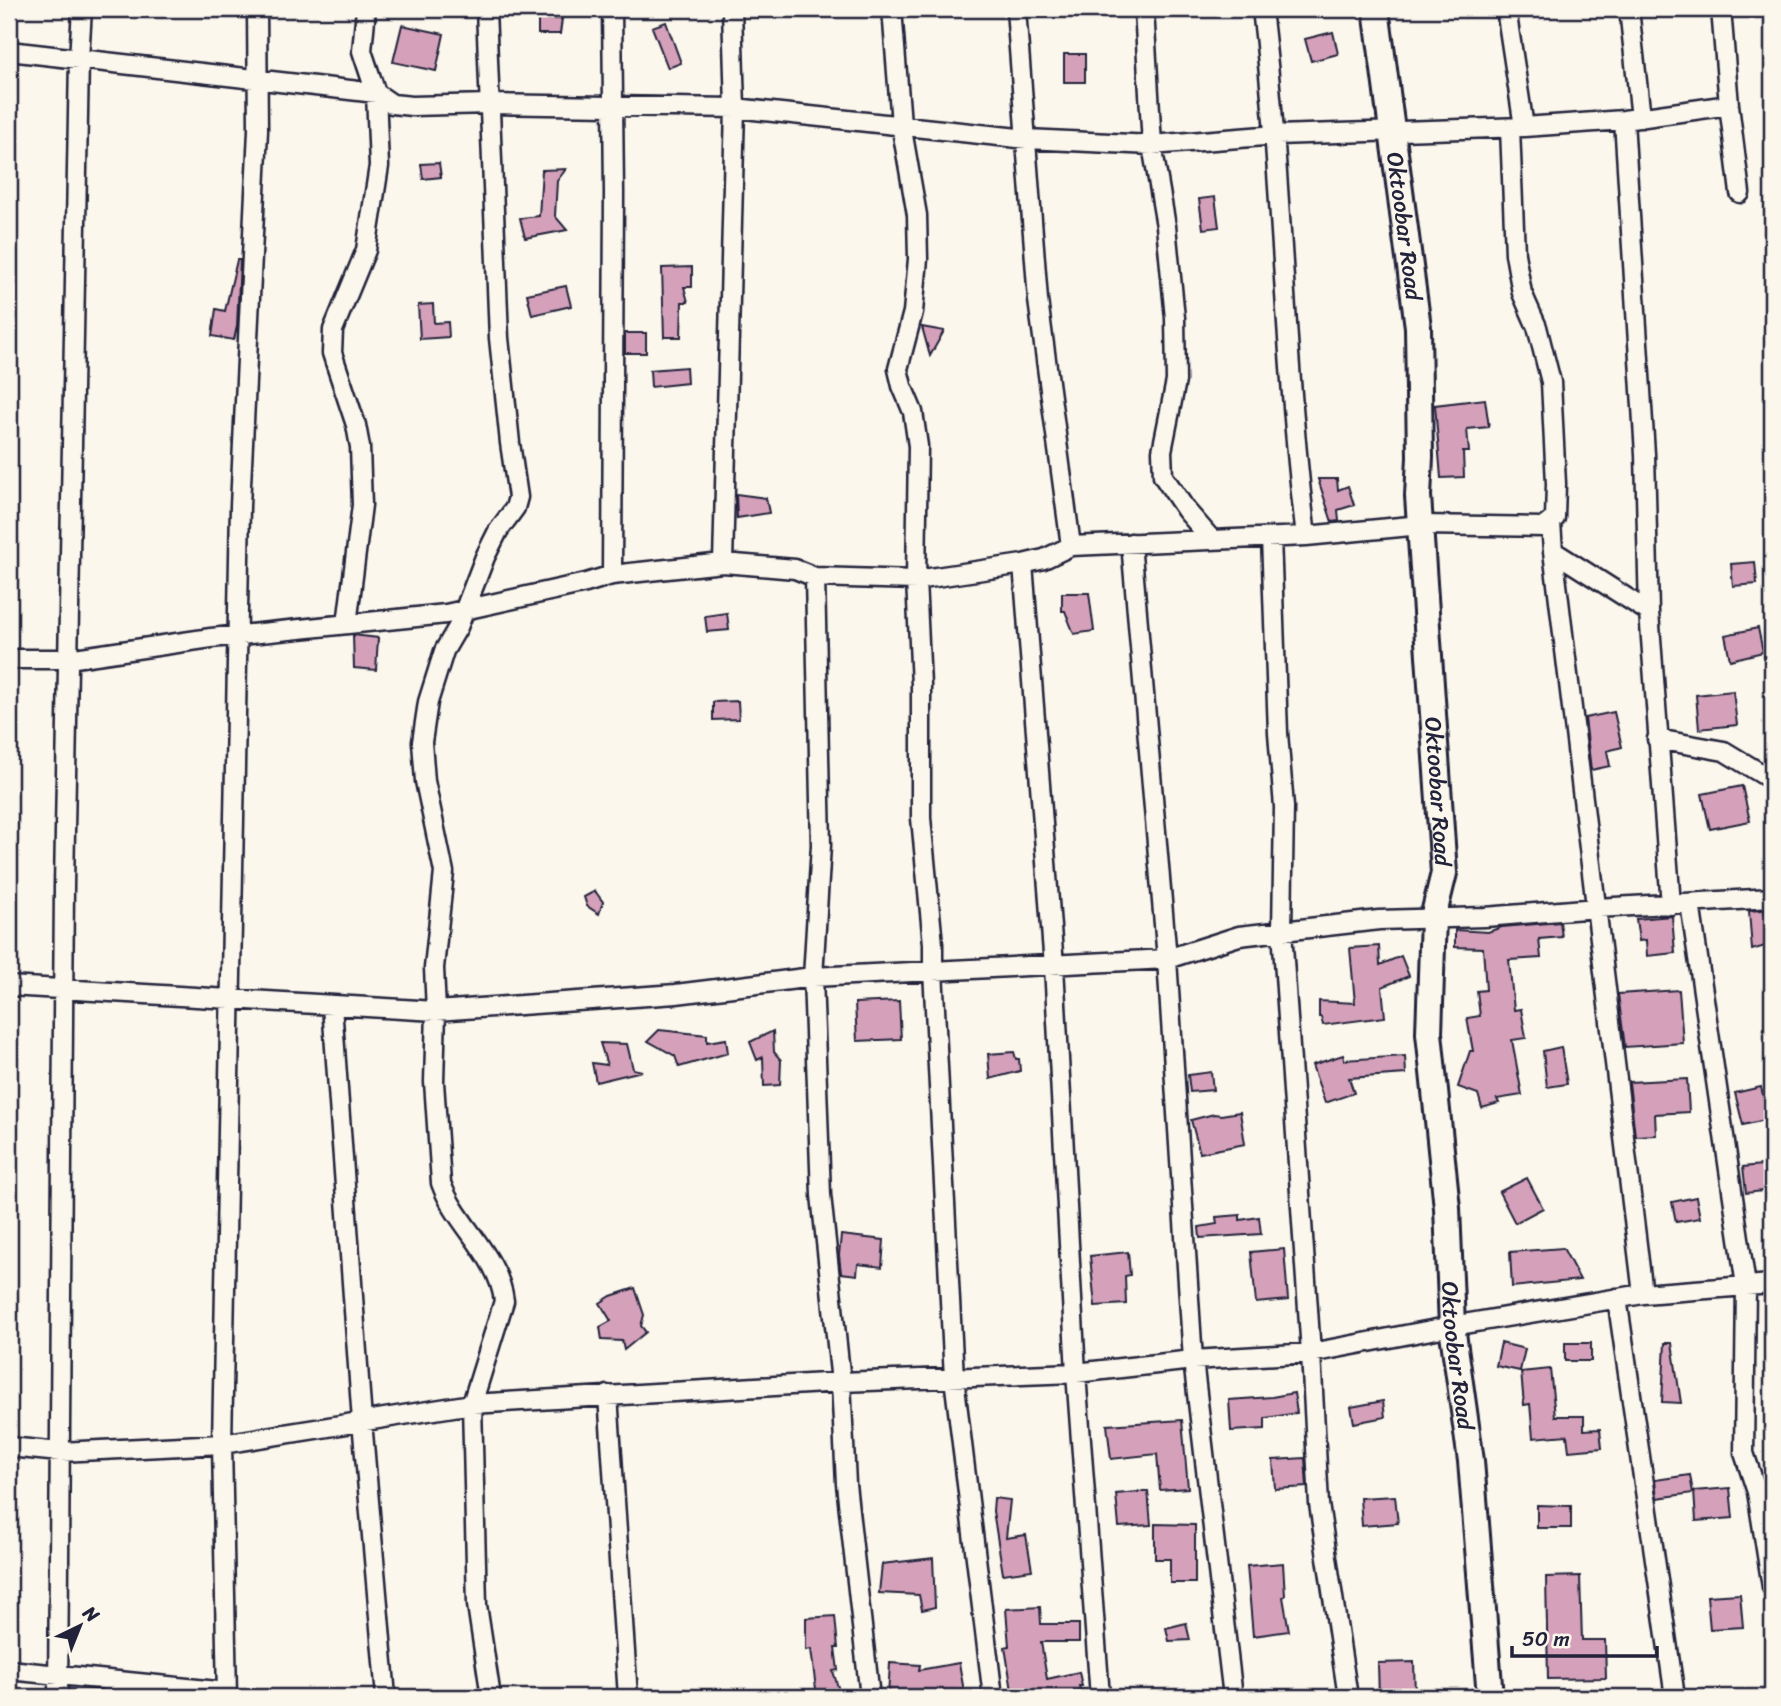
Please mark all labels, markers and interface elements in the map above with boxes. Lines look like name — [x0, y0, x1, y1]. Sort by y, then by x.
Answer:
street label: Oktoobar Road — [1375, 149, 1435, 305]
street label: Oktoobar Road — [1413, 716, 1464, 869]
street label: Oktoobar Road — [1430, 1280, 1487, 1434]
north arrow — [46, 1590, 116, 1660]
text: N — [74, 1597, 108, 1631]
scale bar — [1512, 1615, 1657, 1659]
text: 50 m — [1522, 1620, 1570, 1658]

